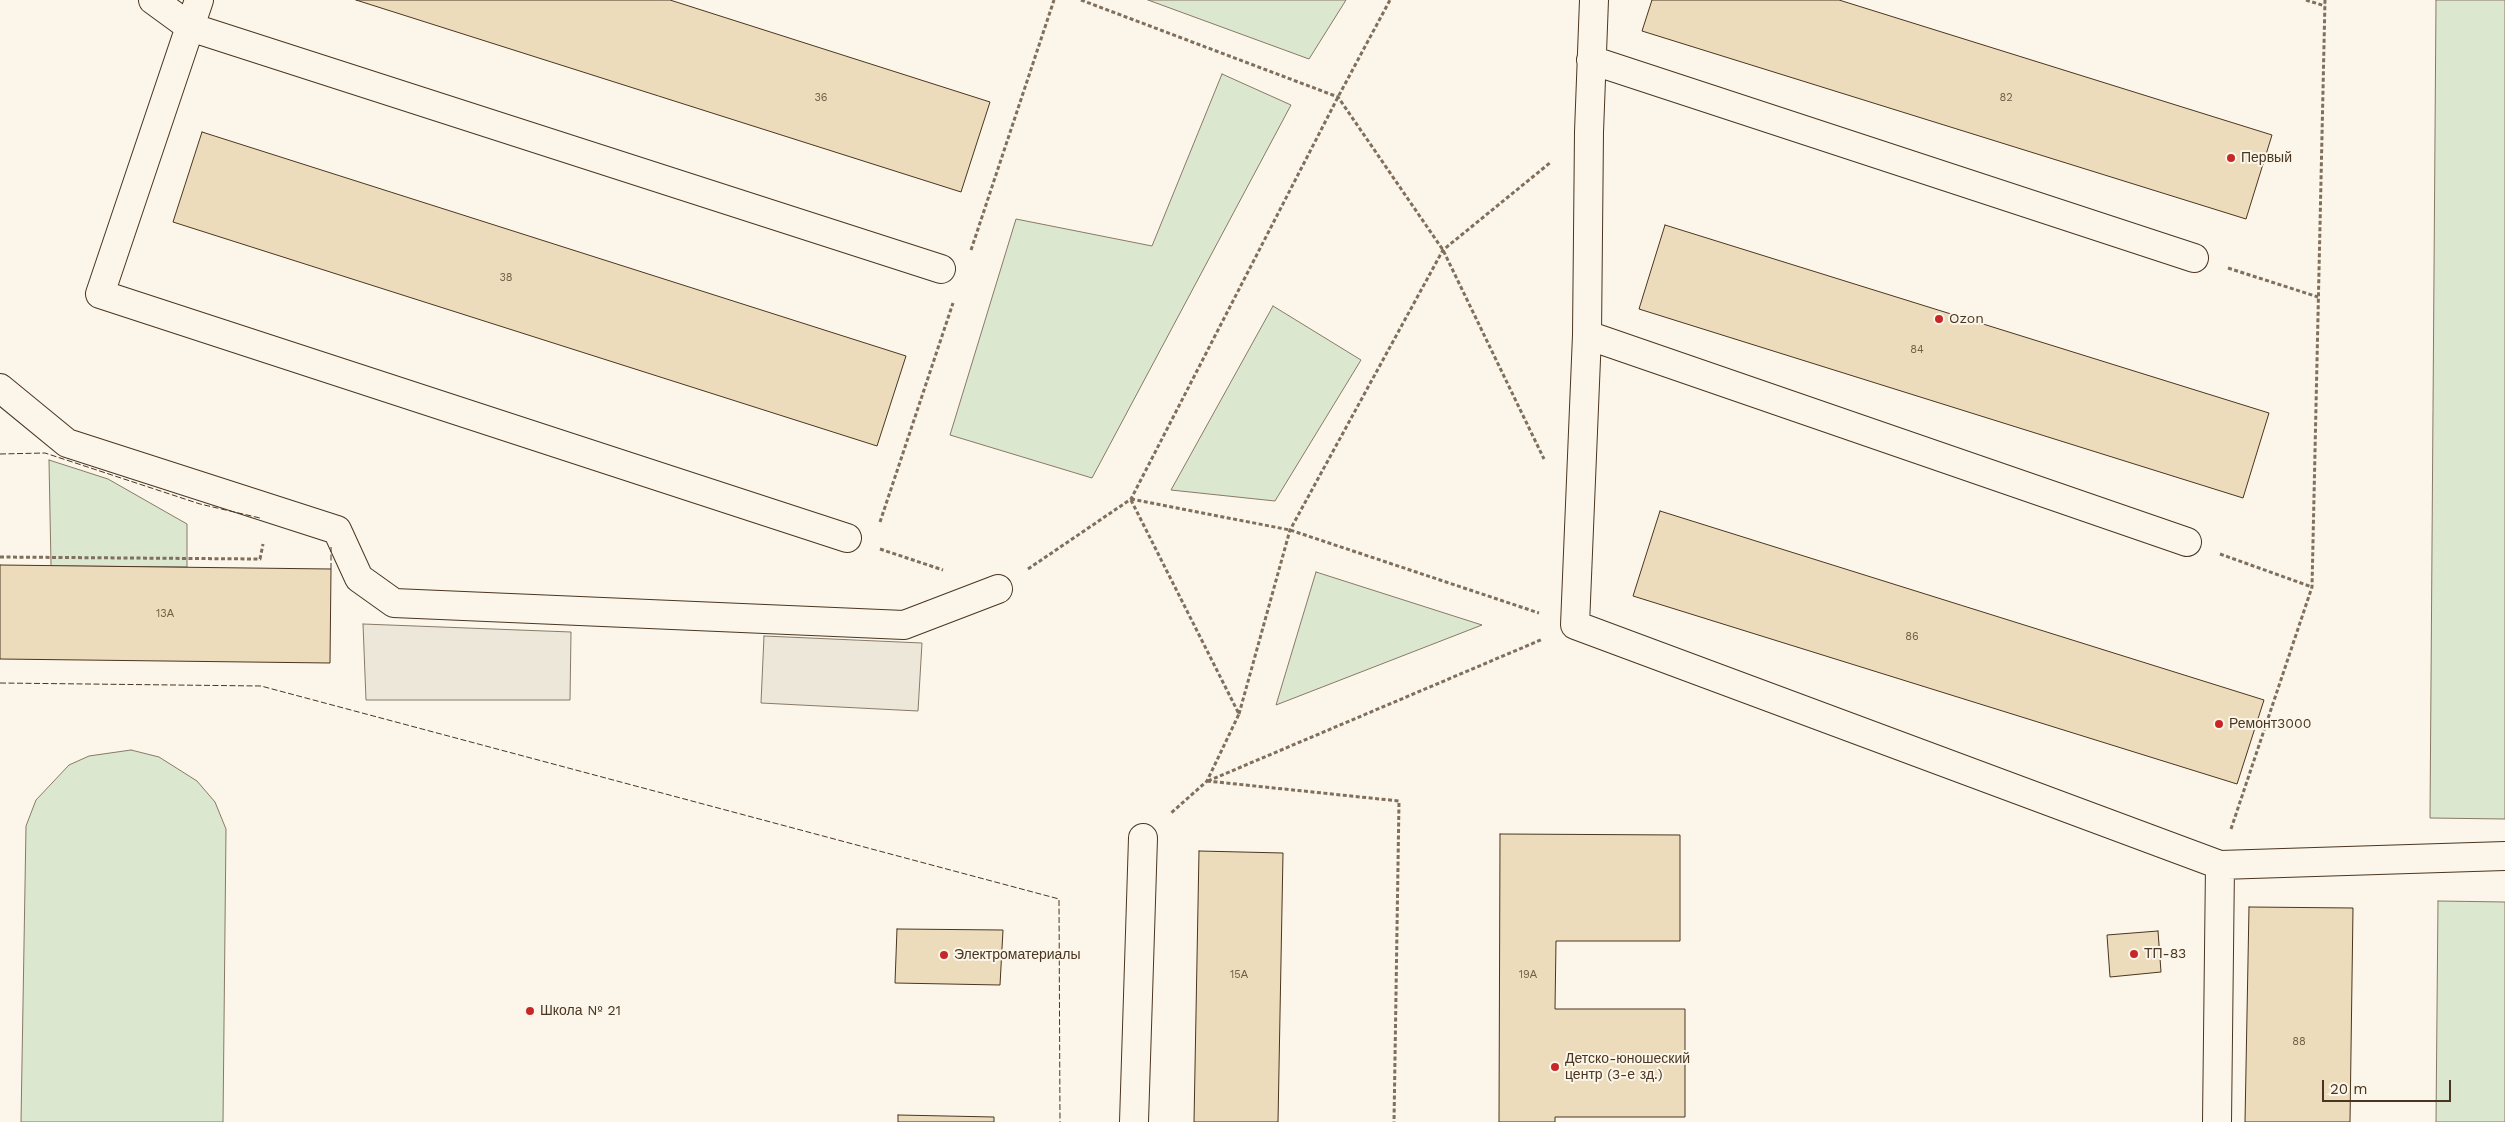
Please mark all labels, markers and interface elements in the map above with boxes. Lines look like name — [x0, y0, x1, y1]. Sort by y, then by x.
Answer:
house number: 36 — [814, 91, 828, 105]
house number: 82 — [1999, 91, 2013, 105]
place label: Первый — [2241, 150, 2292, 166]
marker: Первый — [2225, 152, 2237, 164]
house number: 38 — [499, 271, 513, 285]
place label: Ozon — [1949, 311, 1984, 327]
marker: Ozon — [1933, 313, 1945, 325]
house number: 84 — [1910, 343, 1924, 357]
house number: 13А — [156, 607, 174, 621]
house number: 86 — [1905, 630, 1919, 644]
place label: Ремонт3000 — [2229, 716, 2311, 732]
marker: Ремонт3000 — [2213, 718, 2225, 730]
place label: ТП-83 — [2144, 946, 2186, 962]
place label: Электроматериалы — [954, 947, 1081, 963]
marker: ТП-83 — [2128, 948, 2140, 960]
marker: Электроматериалы — [938, 949, 950, 961]
house number: 15А — [1230, 968, 1248, 982]
house number: 19А — [1519, 968, 1537, 982]
place label: Школа № 21 — [540, 1003, 621, 1019]
marker: Школа № 21 — [524, 1005, 536, 1017]
house number: 88 — [2292, 1035, 2306, 1049]
place label: Детско-юношеский центр (3-е зд.) — [1565, 1051, 1690, 1084]
marker: Детско-юношеский центр (3-е зд.) — [1549, 1061, 1561, 1073]
scale bar — [2325, 1070, 2454, 1102]
text: 20 m — [2330, 1080, 2368, 1098]

